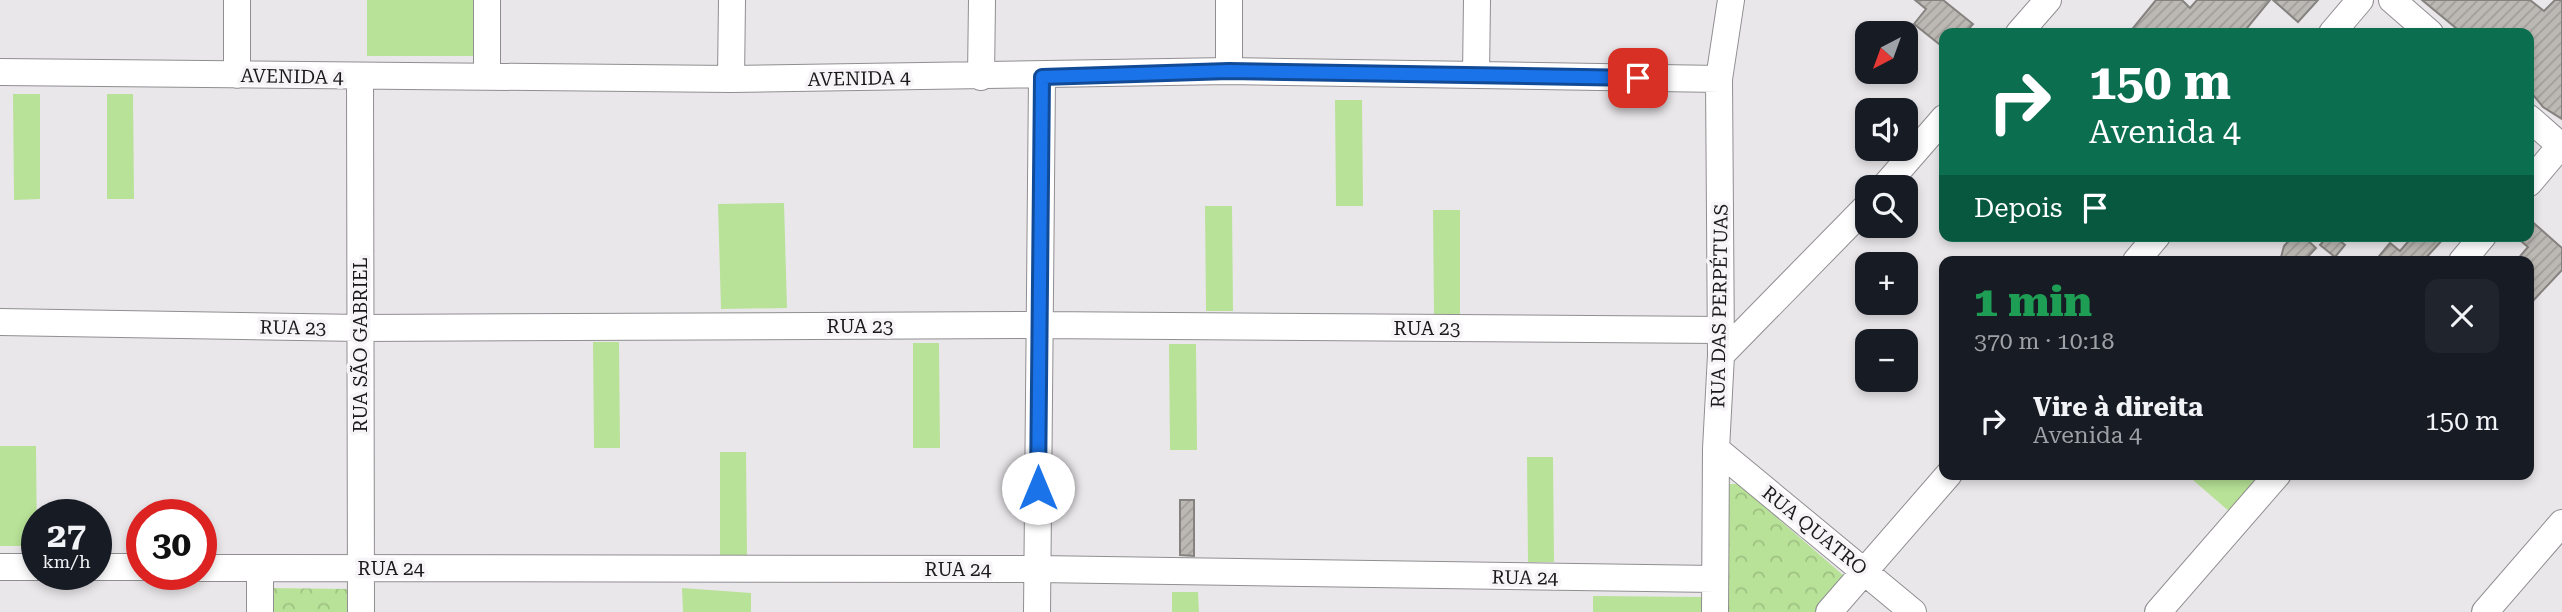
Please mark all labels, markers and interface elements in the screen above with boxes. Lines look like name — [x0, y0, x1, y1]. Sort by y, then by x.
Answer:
north arrow — [1855, 21, 1918, 84]
map controls — [1855, 21, 1918, 392]
pin — [1608, 48, 1668, 108]
text: 150 m — [2089, 54, 2231, 111]
icon: right — [1974, 56, 2065, 147]
icon: arrive — [1619, 59, 1657, 97]
street label: AVENIDA 4 — [240, 64, 344, 89]
street label: AVENIDA 4 — [807, 66, 911, 91]
button: sound — [1855, 98, 1918, 161]
text: Avenida 4 — [2089, 113, 2241, 151]
button: search — [1855, 175, 1918, 238]
icon: arrive — [2076, 189, 2114, 227]
text: Depois — [1974, 193, 2062, 223]
street label: RUA DAS PERPÉTUAS — [1706, 204, 1733, 408]
button: + — [1855, 252, 1918, 315]
street label: RUA SÃO GABRIEL — [349, 257, 372, 433]
text: 1 min — [1974, 277, 2092, 326]
button: close — [2425, 279, 2499, 353]
street label: RUA 23 — [259, 315, 327, 340]
street label: RUA 23 — [827, 315, 893, 338]
street label: RUA 23 — [1394, 317, 1460, 340]
text: 370 m · 10:18 — [1974, 328, 2114, 355]
button: − — [1855, 329, 1918, 392]
text: Vire à direita — [2033, 392, 2203, 422]
icon: right — [1974, 402, 2012, 440]
text: 150 m — [2425, 406, 2499, 436]
text: Avenida 4 — [2033, 422, 2142, 449]
position arrow — [1001, 451, 1075, 525]
street label: RUA QUATRO — [1757, 481, 1872, 580]
speed limit sign: 30 — [126, 499, 217, 590]
text: 27 — [47, 515, 86, 556]
text: km/h — [42, 551, 91, 572]
street label: RUA 24 — [358, 557, 425, 580]
street label: RUA 24 — [925, 558, 992, 581]
street label: RUA 24 — [1491, 565, 1559, 590]

